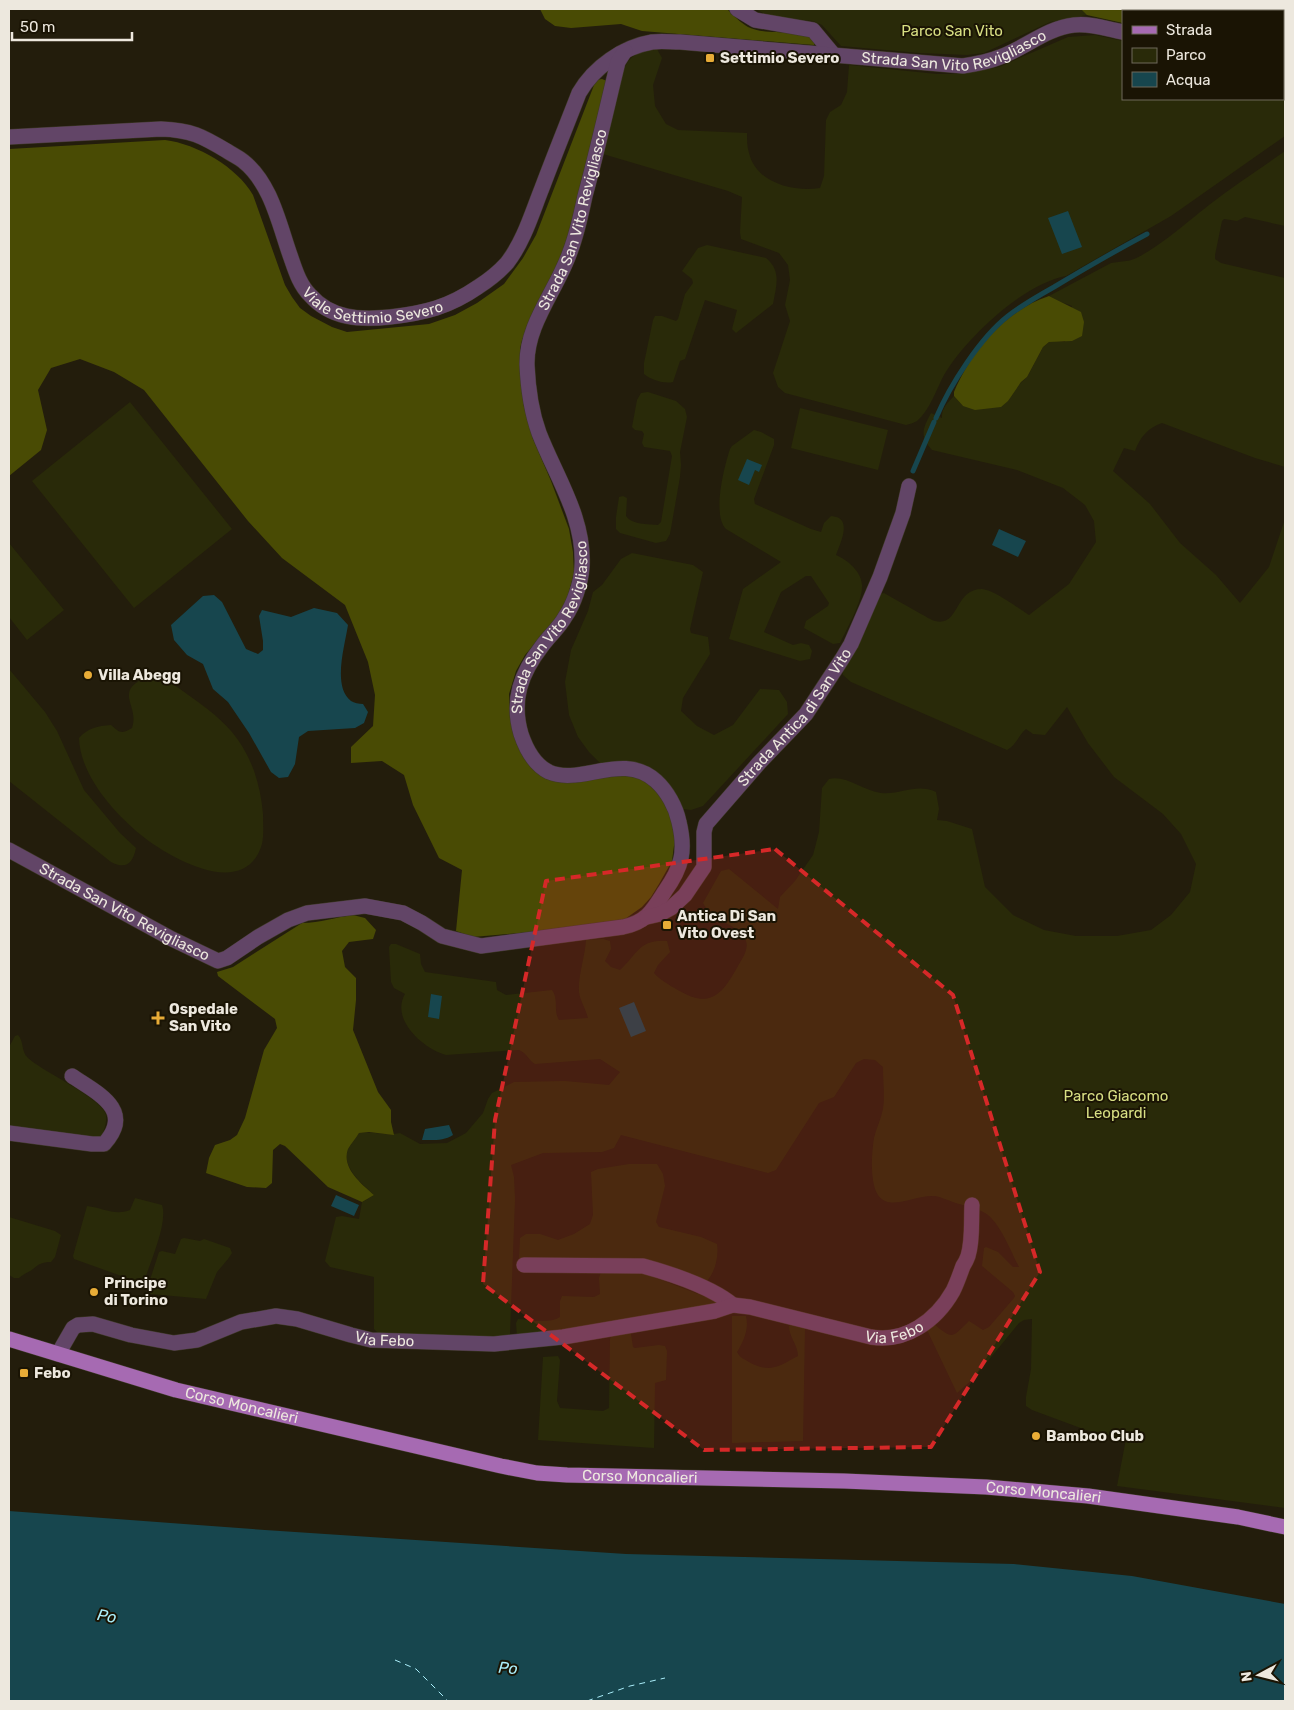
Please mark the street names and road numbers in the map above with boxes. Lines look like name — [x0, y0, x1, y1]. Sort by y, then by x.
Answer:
street label: Strada San Vito Revigliasco — [861, 26, 1049, 75]
street label: Strada San Vito Revigliasco — [534, 127, 611, 313]
street label: Viale Settimio Severo — [298, 283, 446, 327]
street label: Strada San Vito Revigliasco — [508, 540, 591, 714]
street label: Strada Antica di San Vito — [734, 645, 855, 790]
street label: Strada San Vito Revigliasco — [36, 859, 212, 965]
street label: Via Febo — [863, 1317, 927, 1347]
street label: Via Febo — [353, 1327, 415, 1350]
street label: Corso Moncalieri — [183, 1383, 300, 1427]
street label: Corso Moncalieri — [582, 1466, 698, 1487]
street label: Corso Moncalieri — [985, 1478, 1102, 1507]

